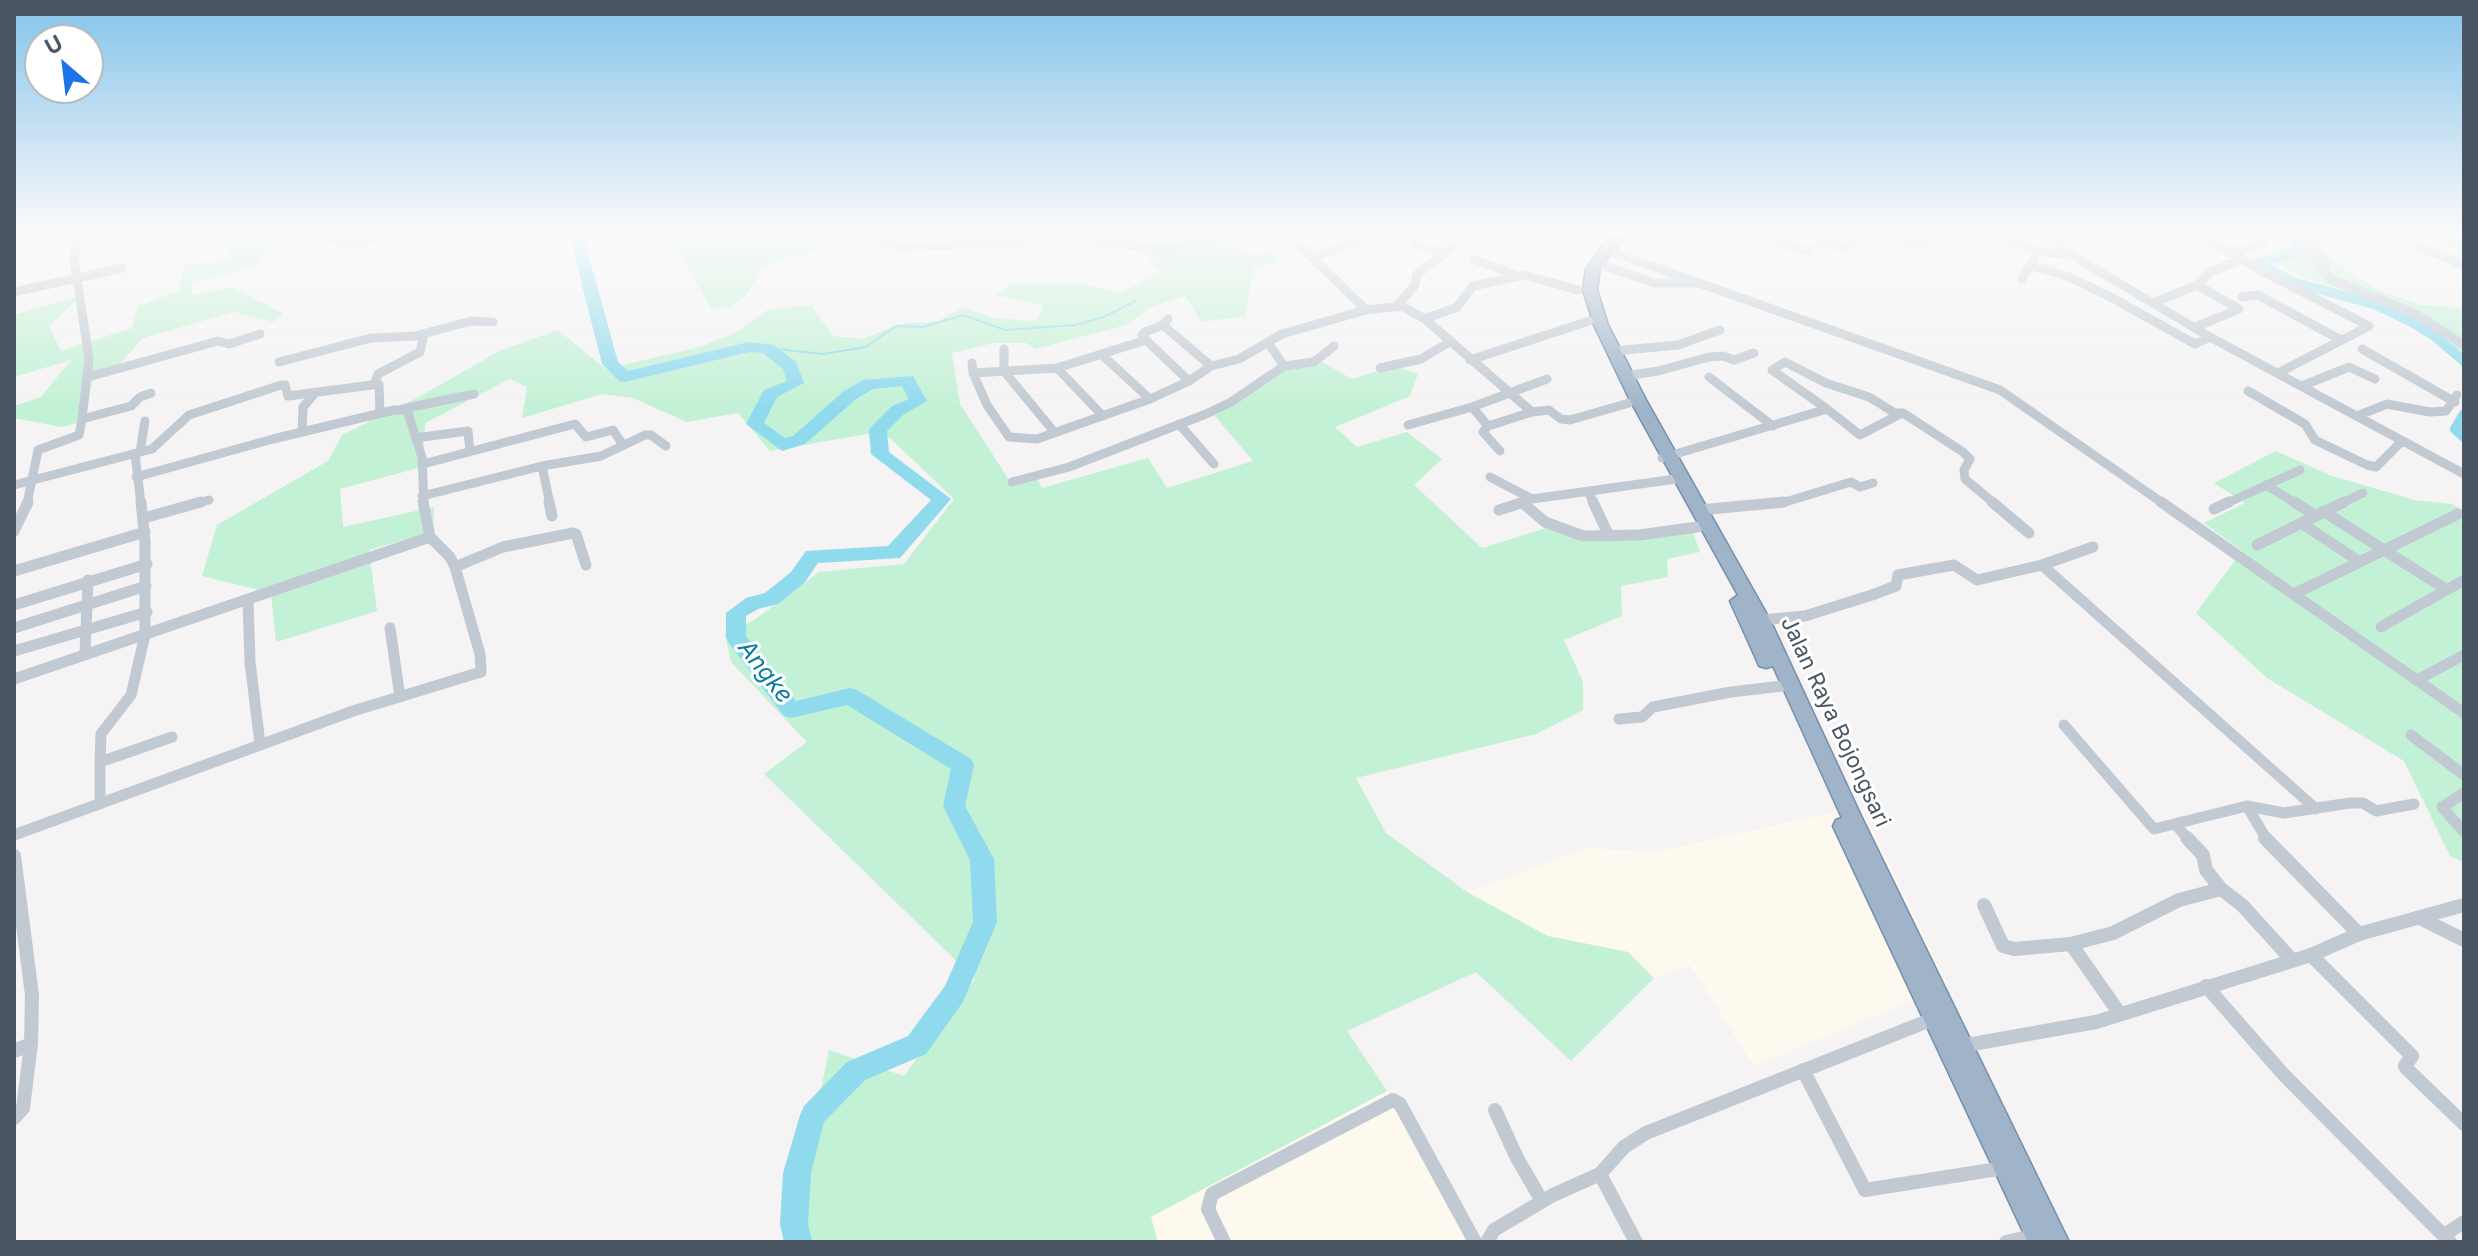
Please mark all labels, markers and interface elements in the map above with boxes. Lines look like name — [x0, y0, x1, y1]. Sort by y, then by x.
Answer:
north arrow — [24, 24, 104, 104]
text: U — [40, 29, 67, 60]
street label: Jalan Raya Bojongsari — [1775, 613, 1895, 831]
water label: Angke — [732, 635, 798, 709]

